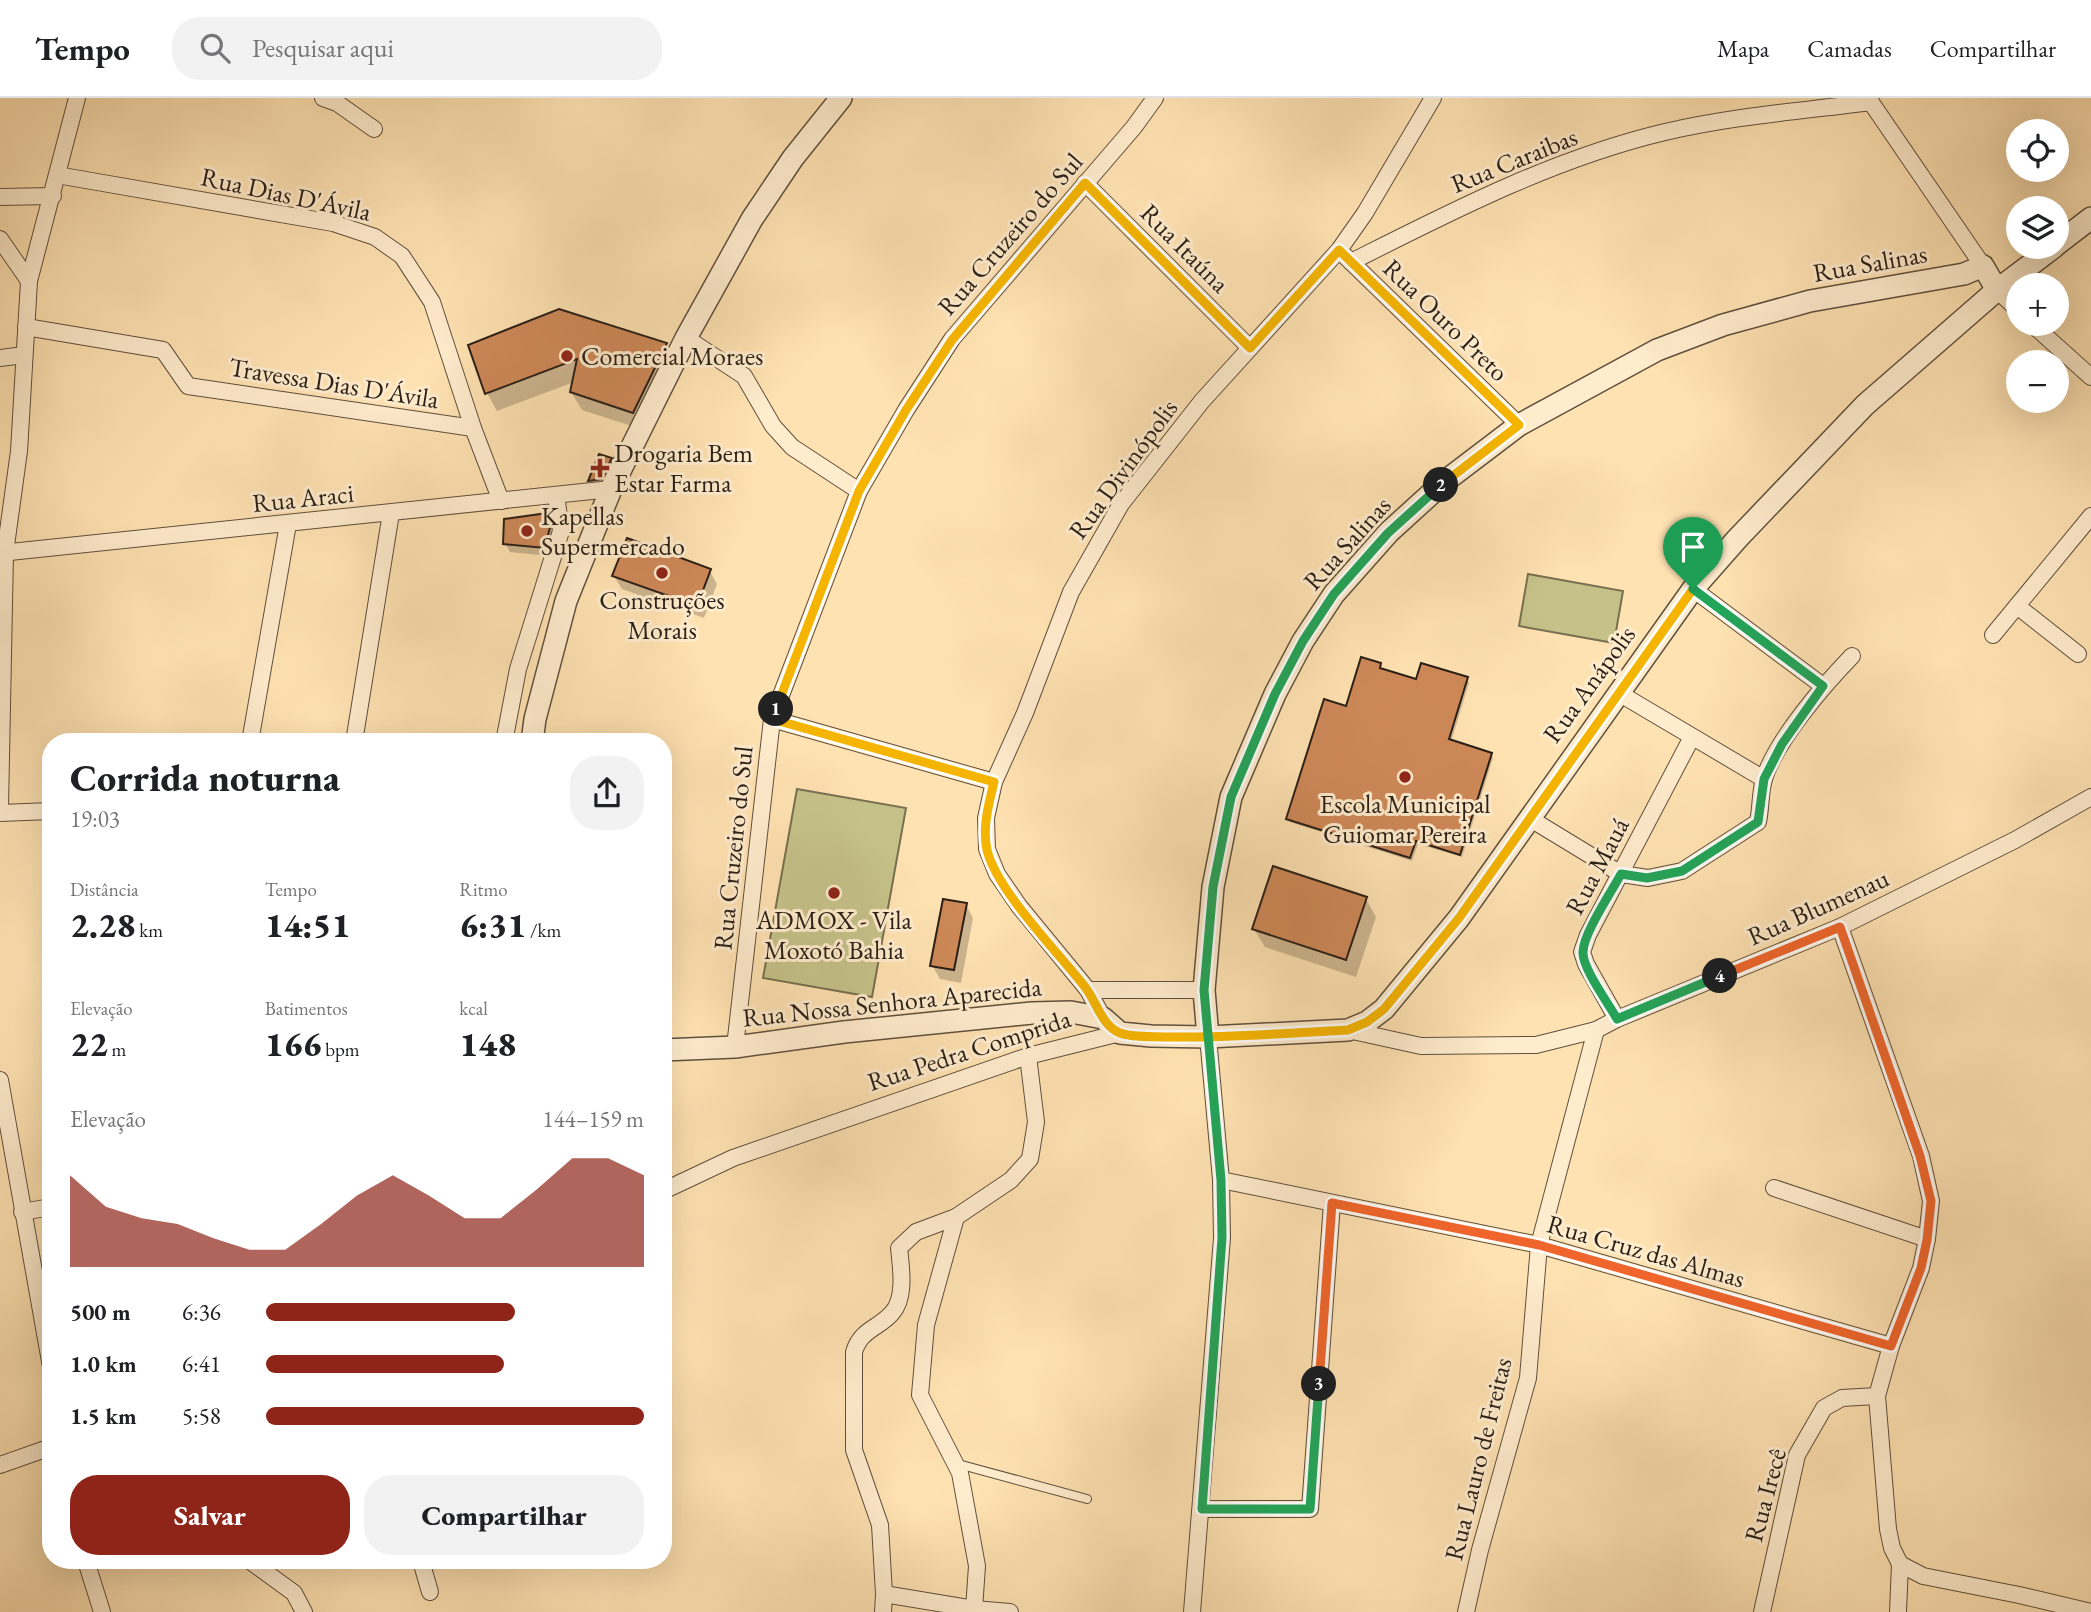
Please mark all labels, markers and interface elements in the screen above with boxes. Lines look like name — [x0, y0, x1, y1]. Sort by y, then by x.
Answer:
search box — [172, 17, 662, 80]
text: Tempo — [35, 27, 130, 70]
icon: search — [196, 29, 234, 67]
text: Pesquisar aqui — [252, 31, 394, 65]
text: Mapa — [1717, 33, 1769, 64]
text: Camadas — [1807, 33, 1892, 64]
text: Compartilhar — [1930, 33, 2056, 64]
street label: Rua Caraibas — [1446, 119, 1582, 201]
map controls — [2006, 119, 2069, 413]
button: locate — [2006, 119, 2069, 182]
street label: Rua Cruzeiro do Sul — [930, 145, 1090, 323]
street label: Rua Dias D'Ávila — [198, 159, 375, 229]
street label: Rua Itaúna — [1133, 196, 1237, 300]
button: layers — [2006, 196, 2069, 259]
street label: Rua Salinas — [1810, 236, 1930, 290]
street label: Rua Ouro Preto — [1376, 251, 1516, 389]
button: + — [2006, 273, 2069, 336]
place label: Comercial Moraes — [581, 339, 764, 373]
marker: Comercial Moraes — [559, 348, 575, 364]
street label: Travessa Dias D'Ávila — [227, 350, 442, 416]
button: − — [2006, 350, 2069, 413]
street label: Rua Divinópolis — [1061, 392, 1185, 546]
place label: Drogaria Bem Estar Farma — [614, 436, 753, 500]
marker: Drogaria Bem Estar Farma — [592, 460, 608, 476]
pin: 2 — [1424, 468, 1458, 502]
text: 2 — [1435, 472, 1446, 497]
street label: Rua Araci — [251, 476, 355, 520]
street label: Rua Salinas — [1296, 489, 1398, 597]
place label: Kapellas Supermercado — [541, 499, 685, 563]
pin — [1663, 517, 1723, 589]
marker: Kapellas Supermercado — [519, 523, 535, 539]
icon: arrive — [1674, 528, 1712, 566]
marker: Construções Morais — [654, 565, 670, 581]
place label: Construções Morais — [599, 583, 725, 647]
street label: Rua Anápolis — [1535, 619, 1643, 749]
pin: 1 — [758, 692, 794, 726]
text: 1 — [770, 696, 781, 721]
street label: Rua Cruzeiro do Sul — [705, 744, 761, 952]
text: Corrida noturna — [70, 753, 340, 802]
button: share — [570, 756, 644, 830]
marker: Escola Municipal Guiomar Pereira — [1397, 769, 1413, 785]
place label: Escola Municipal Guiomar Pereira — [1319, 787, 1491, 851]
text: 19:03 — [70, 804, 120, 834]
street label: Rua Mauá — [1557, 811, 1637, 920]
street label: Rua Blumenau — [1742, 861, 1894, 953]
text: Distância — [70, 877, 139, 902]
text: Tempo — [265, 877, 317, 902]
text: Ritmo — [459, 877, 508, 902]
marker: ADMOX - Vila Moxotó Bahia — [826, 885, 842, 901]
text: 2.28 — [70, 902, 136, 947]
text: 14:51 — [265, 902, 350, 947]
text: 6:31 — [459, 902, 526, 947]
place label: ADMOX - Vila Moxotó Bahia — [755, 903, 913, 967]
text: km — [136, 918, 163, 943]
text: /km — [526, 918, 561, 943]
pin: 4 — [1702, 958, 1738, 994]
text: 4 — [1714, 963, 1725, 988]
street label: Rua Nossa Senhora Aparecida — [741, 969, 1044, 1035]
text: Elevação — [70, 996, 133, 1021]
text: Batimentos — [265, 996, 348, 1021]
text: kcal — [459, 996, 488, 1021]
street label: Rua Pedra Comprida — [863, 1001, 1076, 1099]
text: 22 — [70, 1021, 108, 1066]
text: 166 — [265, 1021, 321, 1066]
text: 148 — [459, 1021, 516, 1066]
text: m — [108, 1037, 126, 1062]
text: bpm — [321, 1037, 360, 1062]
text: Elevação — [70, 1104, 146, 1134]
text: 144–159 m — [543, 1104, 644, 1134]
street label: Rua Cruz das Almas — [1543, 1207, 1749, 1295]
text: 500 m — [70, 1297, 131, 1327]
text: 6:36 — [182, 1297, 221, 1327]
text: 1.0 km — [70, 1349, 137, 1379]
text: 6:41 — [182, 1349, 221, 1379]
street label: Rua Lauro de Freitas — [1436, 1354, 1520, 1564]
pin: 3 — [1302, 1366, 1336, 1402]
text: 3 — [1313, 1371, 1324, 1396]
text: 1.5 km — [70, 1401, 137, 1431]
text: 5:58 — [182, 1401, 221, 1431]
street label: Rua Irecê — [1736, 1445, 1794, 1545]
button: Salvar — [70, 1475, 350, 1555]
button: Compartilhar — [364, 1475, 644, 1555]

